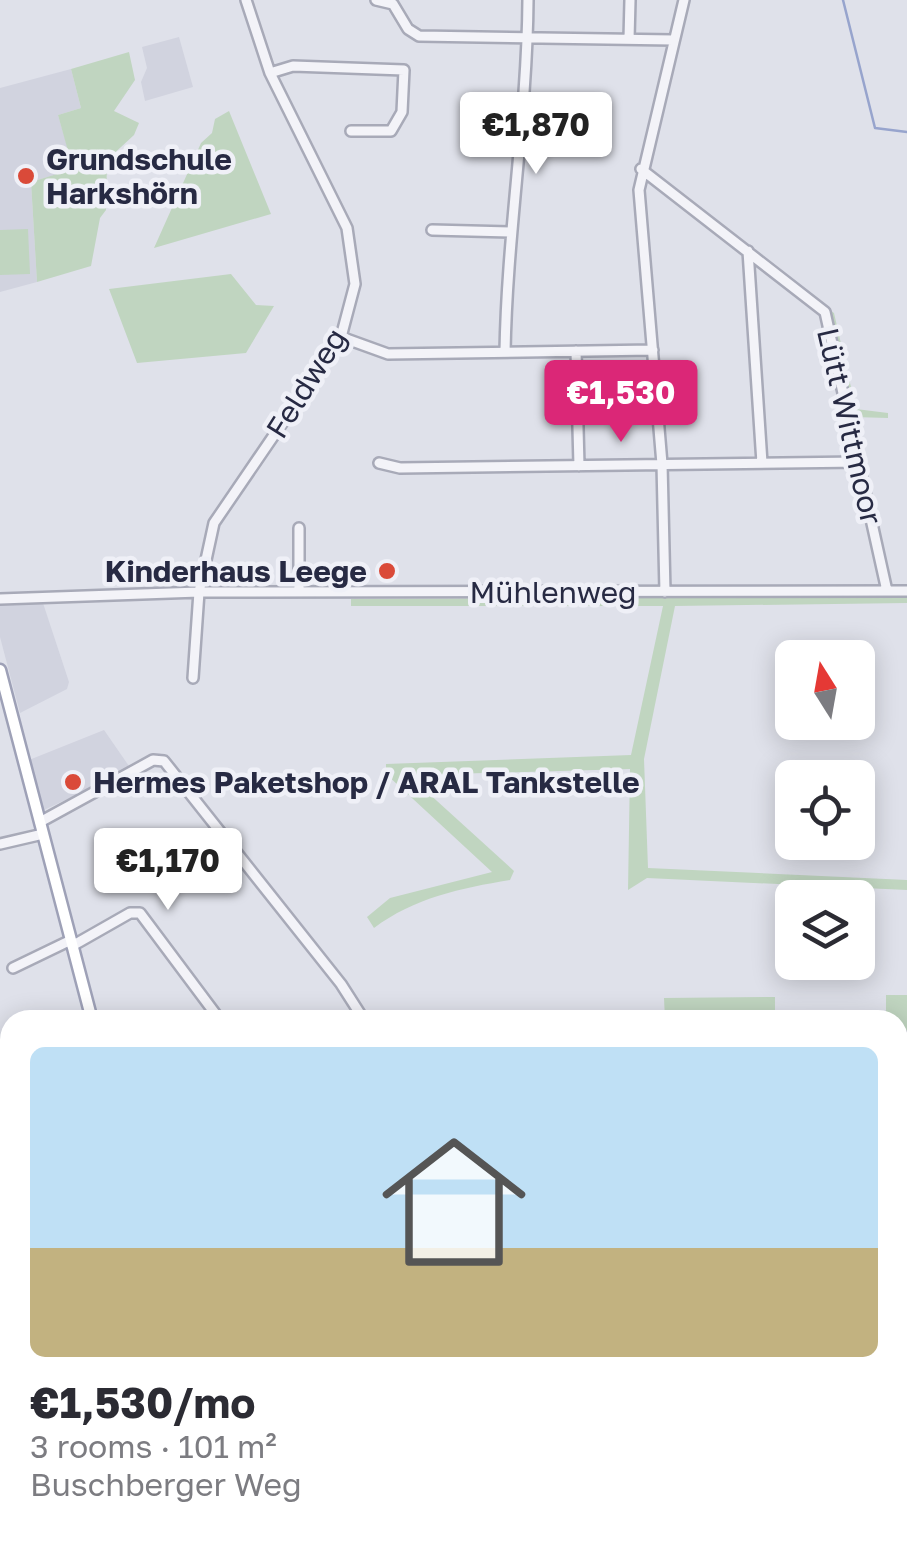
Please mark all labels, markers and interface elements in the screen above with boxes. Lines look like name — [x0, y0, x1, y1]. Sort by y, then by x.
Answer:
pin: €1,870 — [455, 92, 617, 177]
text: €1,870 — [482, 105, 590, 143]
place label: Grundschule Harkshörn — [46, 141, 232, 211]
marker: Grundschule Harkshörn — [15, 165, 37, 187]
street label: Feldweg — [258, 321, 354, 445]
street label: Lütt Wittmoor — [810, 324, 890, 528]
pin: €1,530 — [540, 360, 702, 445]
text: €1,530 — [566, 373, 676, 411]
place label: Kinderhaus Leege — [105, 553, 367, 589]
marker: Kinderhaus Leege — [376, 560, 398, 582]
street label: Mühlenweg — [469, 574, 637, 610]
north arrow — [775, 640, 875, 740]
map controls — [775, 640, 875, 980]
button: locate — [775, 760, 875, 860]
place label: Hermes Paketshop / ARAL Tankstelle — [93, 764, 640, 800]
marker: Hermes Paketshop / ARAL Tankstelle — [62, 771, 84, 793]
pin: €1,170 — [87, 828, 249, 913]
text: €1,170 — [116, 841, 220, 879]
button: layers — [775, 880, 875, 980]
icon: home — [364, 1112, 544, 1292]
text: €1,530/mo — [30, 1377, 255, 1427]
text: 3 rooms · 101 m² — [30, 1427, 277, 1465]
text: Buschberger Weg — [30, 1465, 302, 1503]

